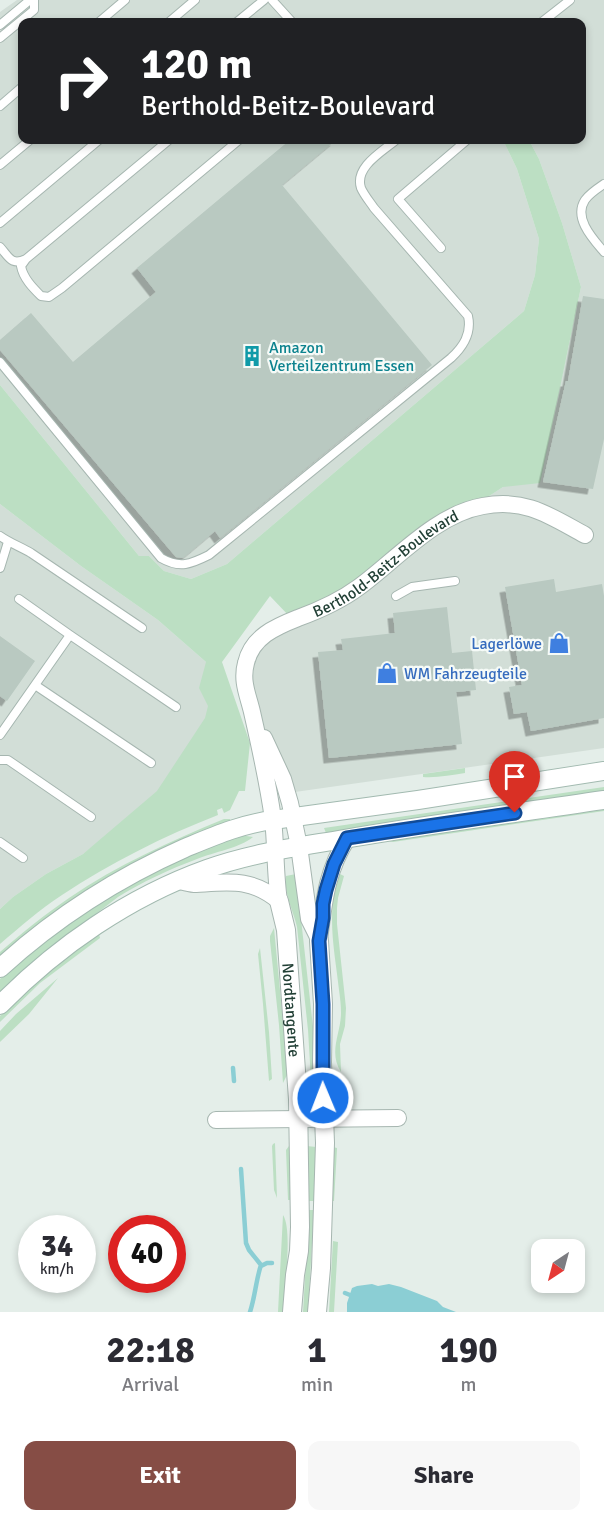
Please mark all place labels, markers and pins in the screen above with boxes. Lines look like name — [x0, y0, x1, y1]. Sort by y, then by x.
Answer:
place label: Amazon Verteilzentrum Essen — [269, 338, 414, 376]
building icon: Amazon Verteilzentrum Essen — [240, 344, 264, 368]
shop icon: Lagerlöwe — [547, 631, 571, 655]
place label: Lagerlöwe — [471, 634, 542, 654]
shop icon: WM Fahrzeugteile — [375, 661, 399, 685]
place label: WM Fahrzeugteile — [404, 664, 527, 684]
pin — [489, 751, 540, 813]

